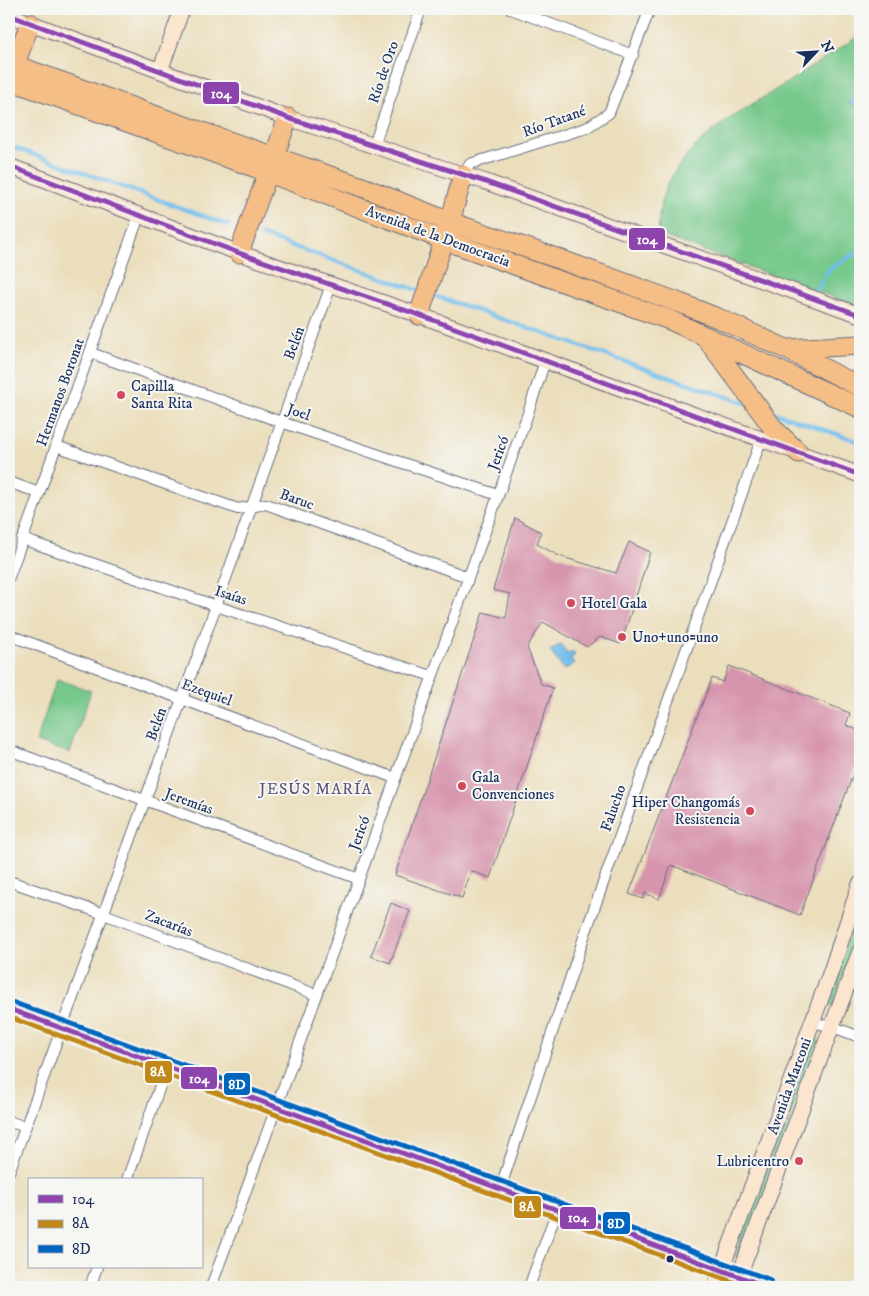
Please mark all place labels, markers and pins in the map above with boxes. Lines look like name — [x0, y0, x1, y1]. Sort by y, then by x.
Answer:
place label: Capilla Santa Rita — [131, 377, 193, 413]
marker: Capilla Santa Rita — [115, 389, 127, 401]
place label: Hotel Gala — [581, 594, 648, 613]
marker: Hotel Gala — [565, 597, 577, 609]
place label: Uno+uno=uno — [632, 628, 718, 647]
marker: Uno+uno=uno — [616, 631, 628, 643]
place label: Gala Convenciones — [472, 768, 554, 804]
marker: Gala Convenciones — [456, 780, 468, 792]
place label: Hiper Changomás Resistencia — [632, 793, 741, 829]
marker: Hiper Changomás Resistencia — [744, 805, 756, 817]
place label: Lubricentro — [716, 1152, 789, 1171]
marker: Lubricentro — [793, 1155, 805, 1167]
unlabelled marker — [665, 1254, 675, 1264]

